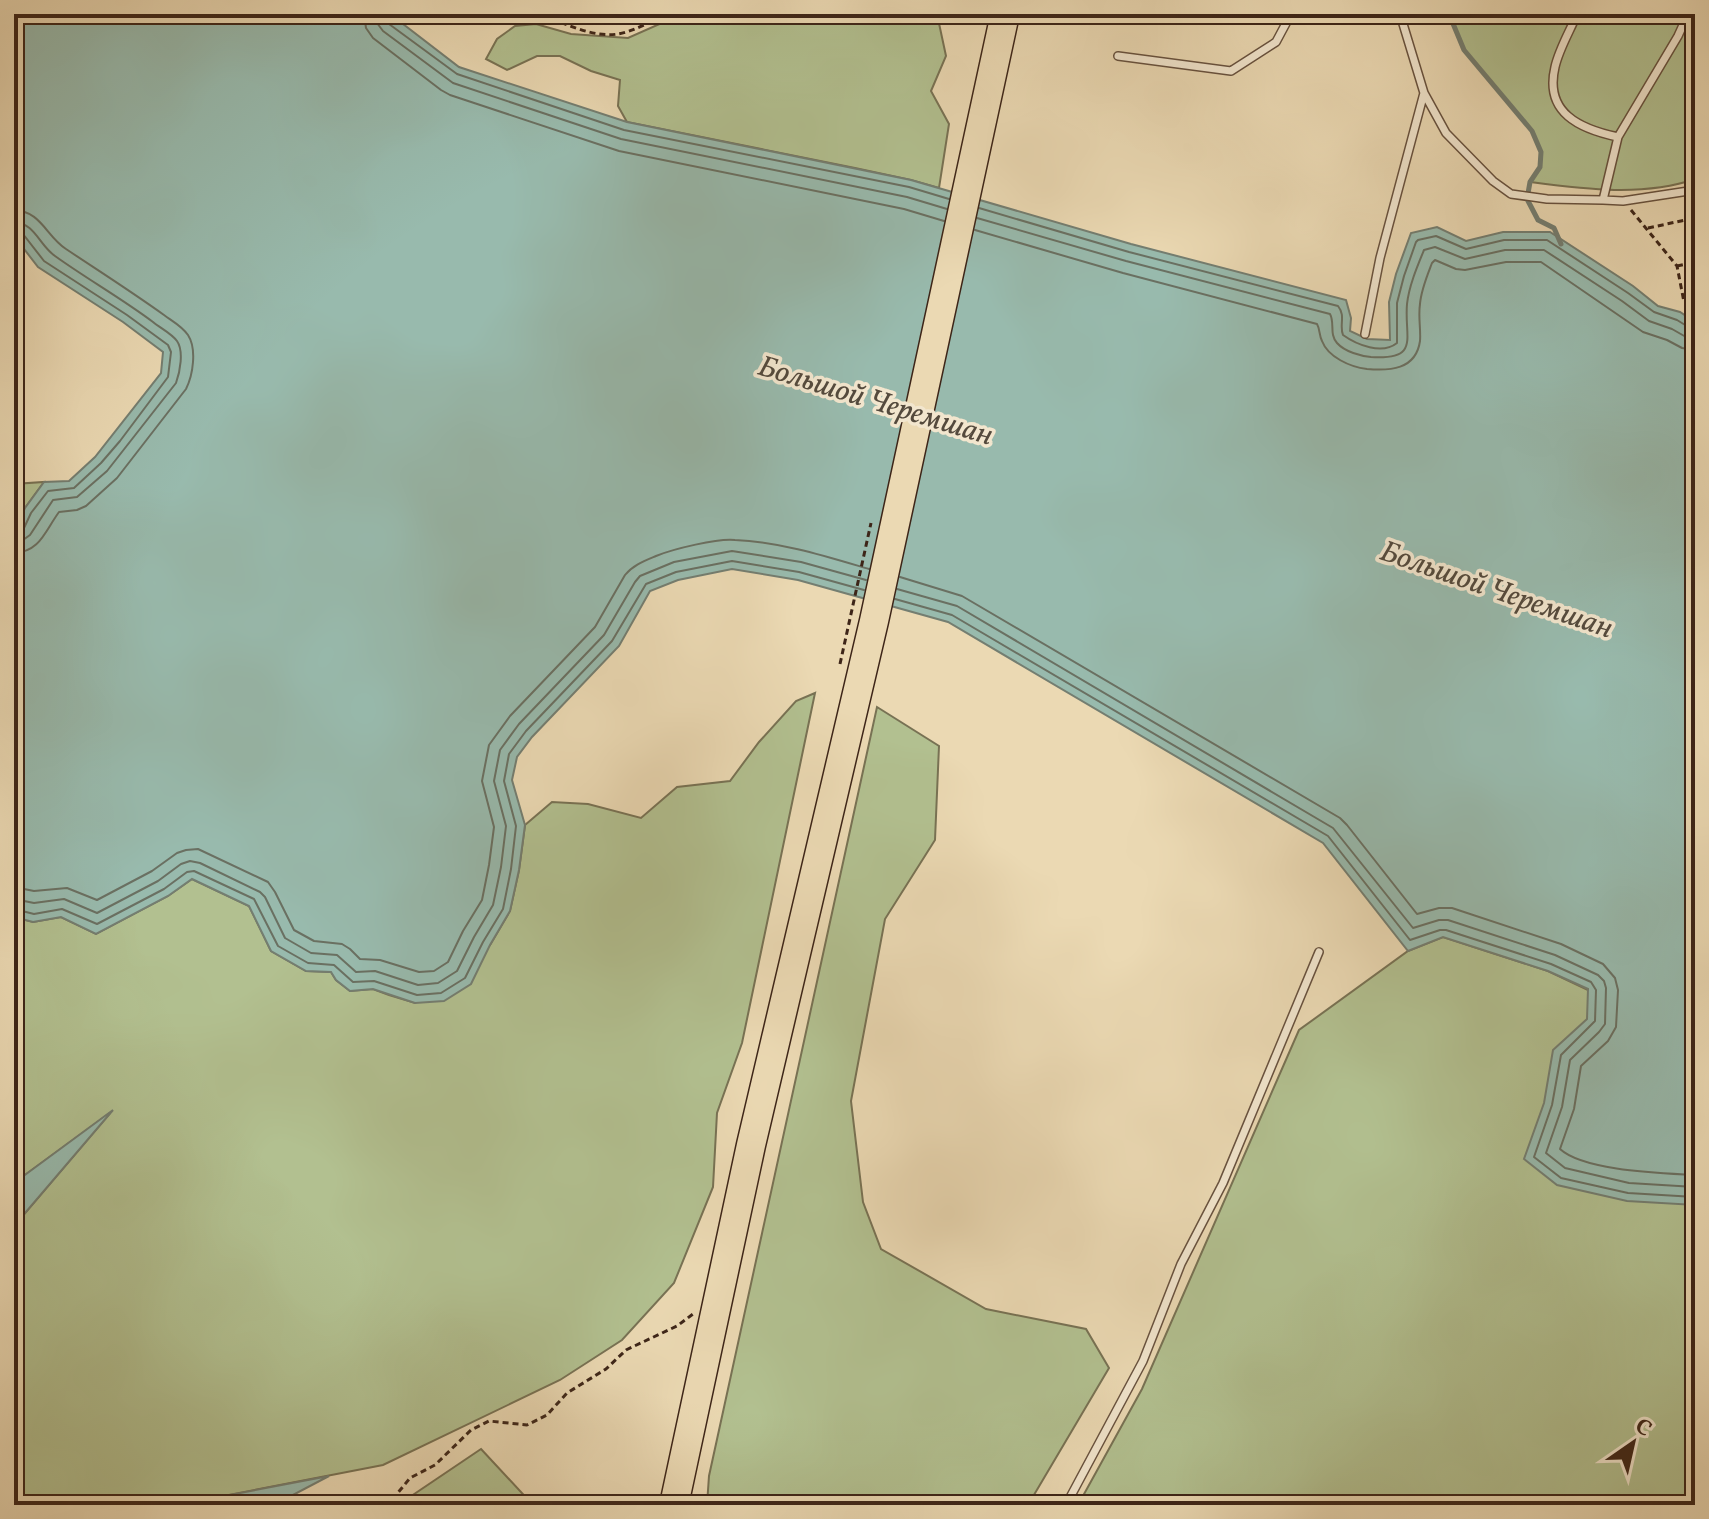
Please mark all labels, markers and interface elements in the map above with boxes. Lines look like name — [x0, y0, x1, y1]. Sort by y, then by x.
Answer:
water label: Большой Черемшан — [753, 346, 998, 458]
water label: Большой Черемшан — [1374, 531, 1618, 650]
north arrow — [1593, 1403, 1673, 1483]
text: С — [1628, 1412, 1657, 1445]

